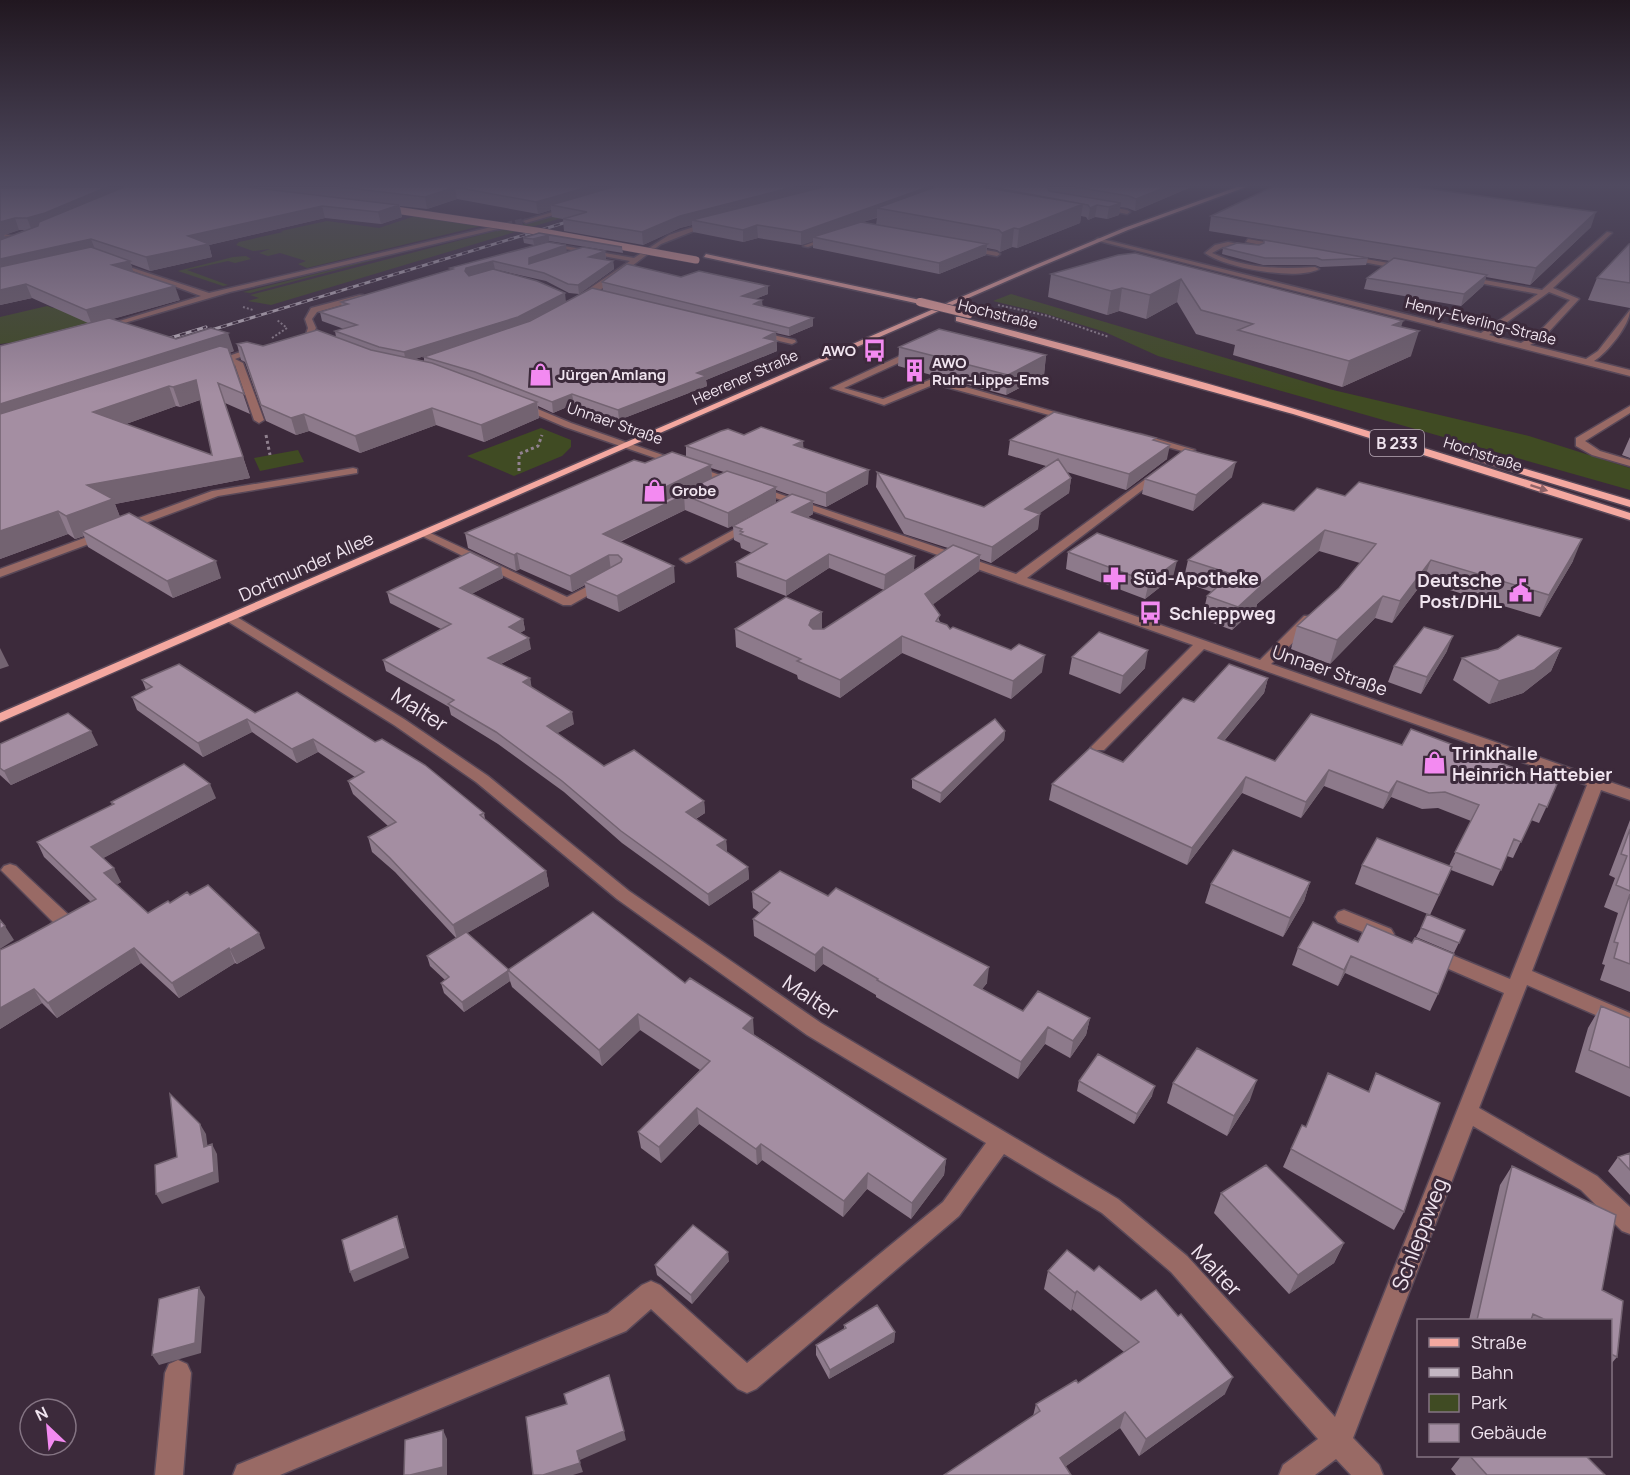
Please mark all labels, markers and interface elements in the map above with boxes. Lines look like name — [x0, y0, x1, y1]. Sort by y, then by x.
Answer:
street label: Henry-Everling-Straße — [1403, 292, 1559, 350]
street label: Hochstraße — [956, 294, 1040, 334]
bus stop icon: AWO — [861, 337, 887, 363]
place label: AWO — [821, 340, 856, 361]
street label: Heerener Straße — [689, 344, 802, 410]
place label: AWO Ruhr-Lippe-Ems — [932, 352, 1049, 390]
building icon: AWO Ruhr-Lippe-Ems — [901, 358, 927, 384]
shop icon: Jürgen Amlang — [527, 361, 553, 387]
place label: Jürgen Amlang — [558, 364, 666, 385]
street label: Unnaer Straße — [564, 397, 666, 449]
road number: B 233 — [1370, 430, 1424, 456]
street label: Hochstraße — [1441, 431, 1525, 477]
shop icon: Grobe — [641, 477, 667, 503]
place label: Grobe — [672, 480, 716, 501]
one-way arrow — [1530, 484, 1548, 493]
street label: Dortmunder Allee — [235, 526, 377, 606]
pharmacy icon: Süd-Apotheke — [1102, 565, 1128, 591]
place label: Süd-Apotheke — [1133, 566, 1259, 590]
place label: Deutsche Post/DHL — [1417, 568, 1502, 613]
public building icon: Deutsche Post/DHL — [1507, 577, 1533, 603]
bus stop icon: Schleppweg — [1138, 600, 1164, 626]
place label: Schleppweg — [1169, 601, 1276, 625]
street label: Unnaer Straße — [1269, 639, 1391, 701]
street label: Malter — [386, 680, 454, 738]
place label: Trinkhalle Heinrich Hattebier — [1452, 741, 1612, 786]
shop icon: Trinkhalle Heinrich Hattebier — [1421, 750, 1447, 776]
street label: Malter — [777, 968, 845, 1026]
street label: Schleppweg — [1385, 1174, 1453, 1294]
street label: Malter — [1186, 1238, 1249, 1303]
legend — [1417, 1319, 1612, 1457]
text: Straße — [1471, 1330, 1527, 1354]
text: Bahn — [1471, 1360, 1513, 1384]
text: Park — [1471, 1390, 1508, 1414]
north arrow — [18, 1397, 78, 1457]
text: N — [31, 1401, 51, 1426]
text: Gebäude — [1471, 1420, 1547, 1444]

